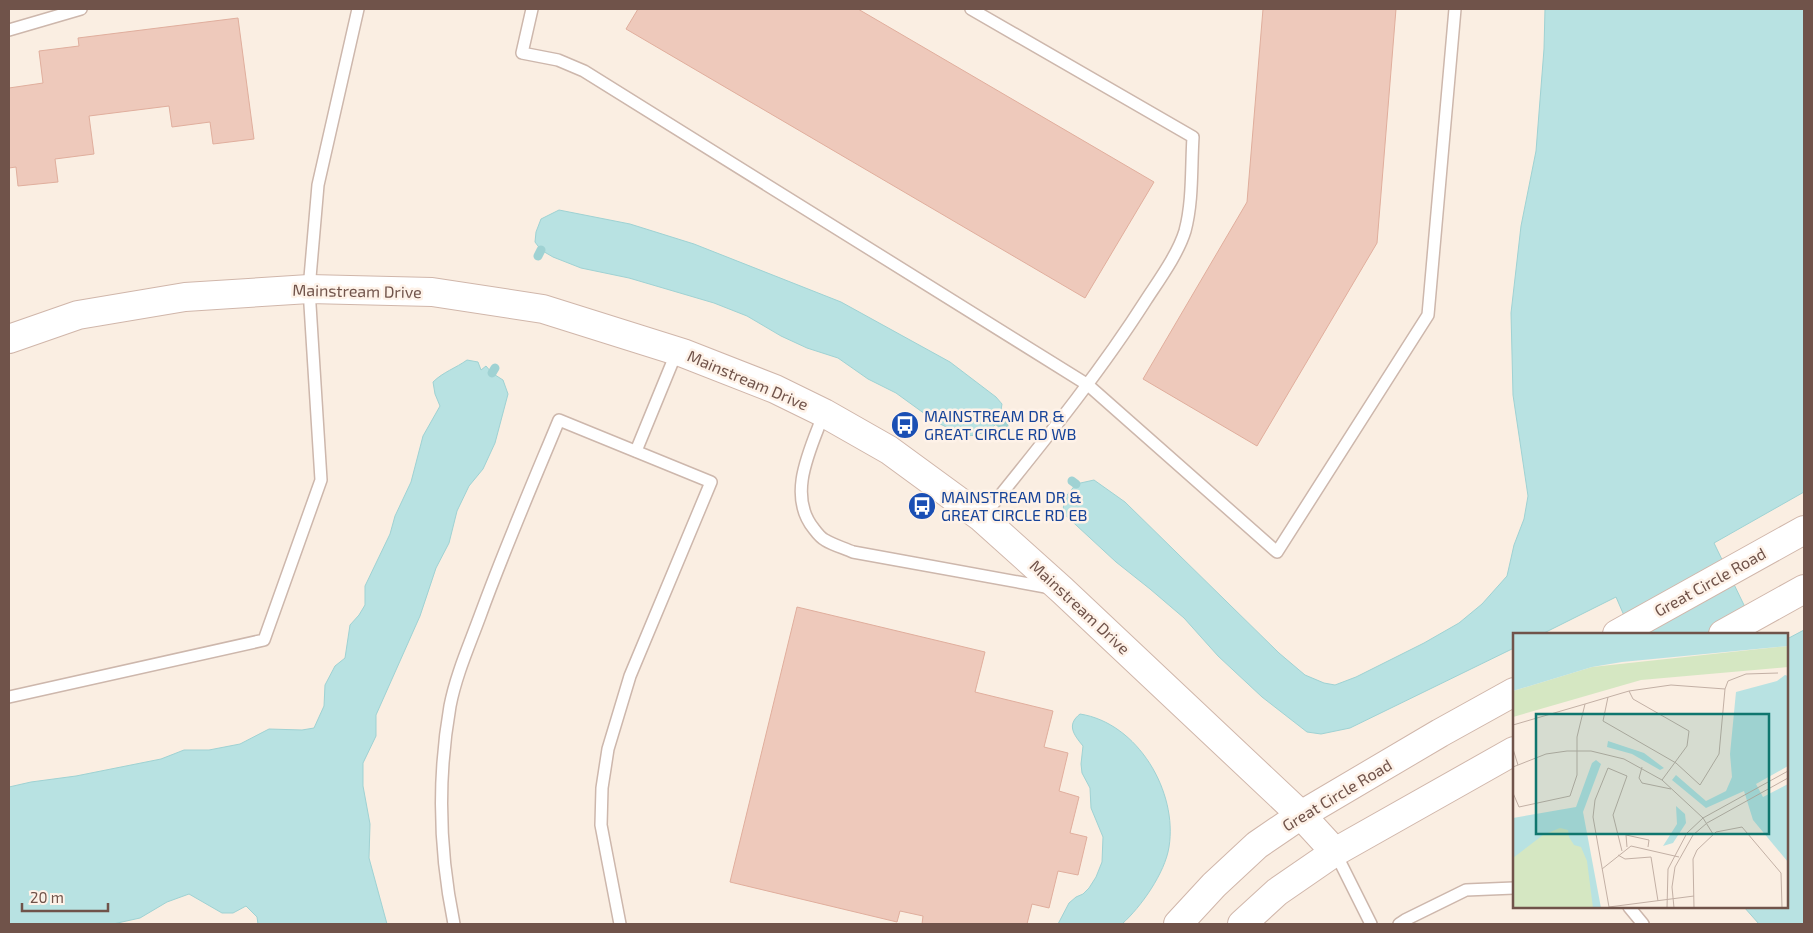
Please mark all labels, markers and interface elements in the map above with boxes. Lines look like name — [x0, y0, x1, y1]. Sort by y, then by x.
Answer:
street label: Mainstream Drive — [292, 280, 422, 301]
street label: Mainstream Drive — [685, 346, 811, 414]
place label: MAINSTREAM DR & GREAT CIRCLE RD WB — [924, 406, 1076, 443]
bus stop icon: MAINSTREAM DR & GREAT CIRCLE RD WB — [890, 410, 920, 440]
place label: MAINSTREAM DR & GREAT CIRCLE RD EB — [941, 487, 1087, 524]
bus stop icon: MAINSTREAM DR & GREAT CIRCLE RD EB — [907, 491, 937, 521]
street label: Great Circle Road — [1651, 543, 1769, 620]
street label: Mainstream Drive — [1027, 556, 1134, 658]
inset map — [1513, 633, 1788, 908]
street label: Great Circle Road — [1279, 754, 1395, 835]
scale bar — [22, 880, 109, 912]
text: 20 m — [30, 888, 64, 906]

